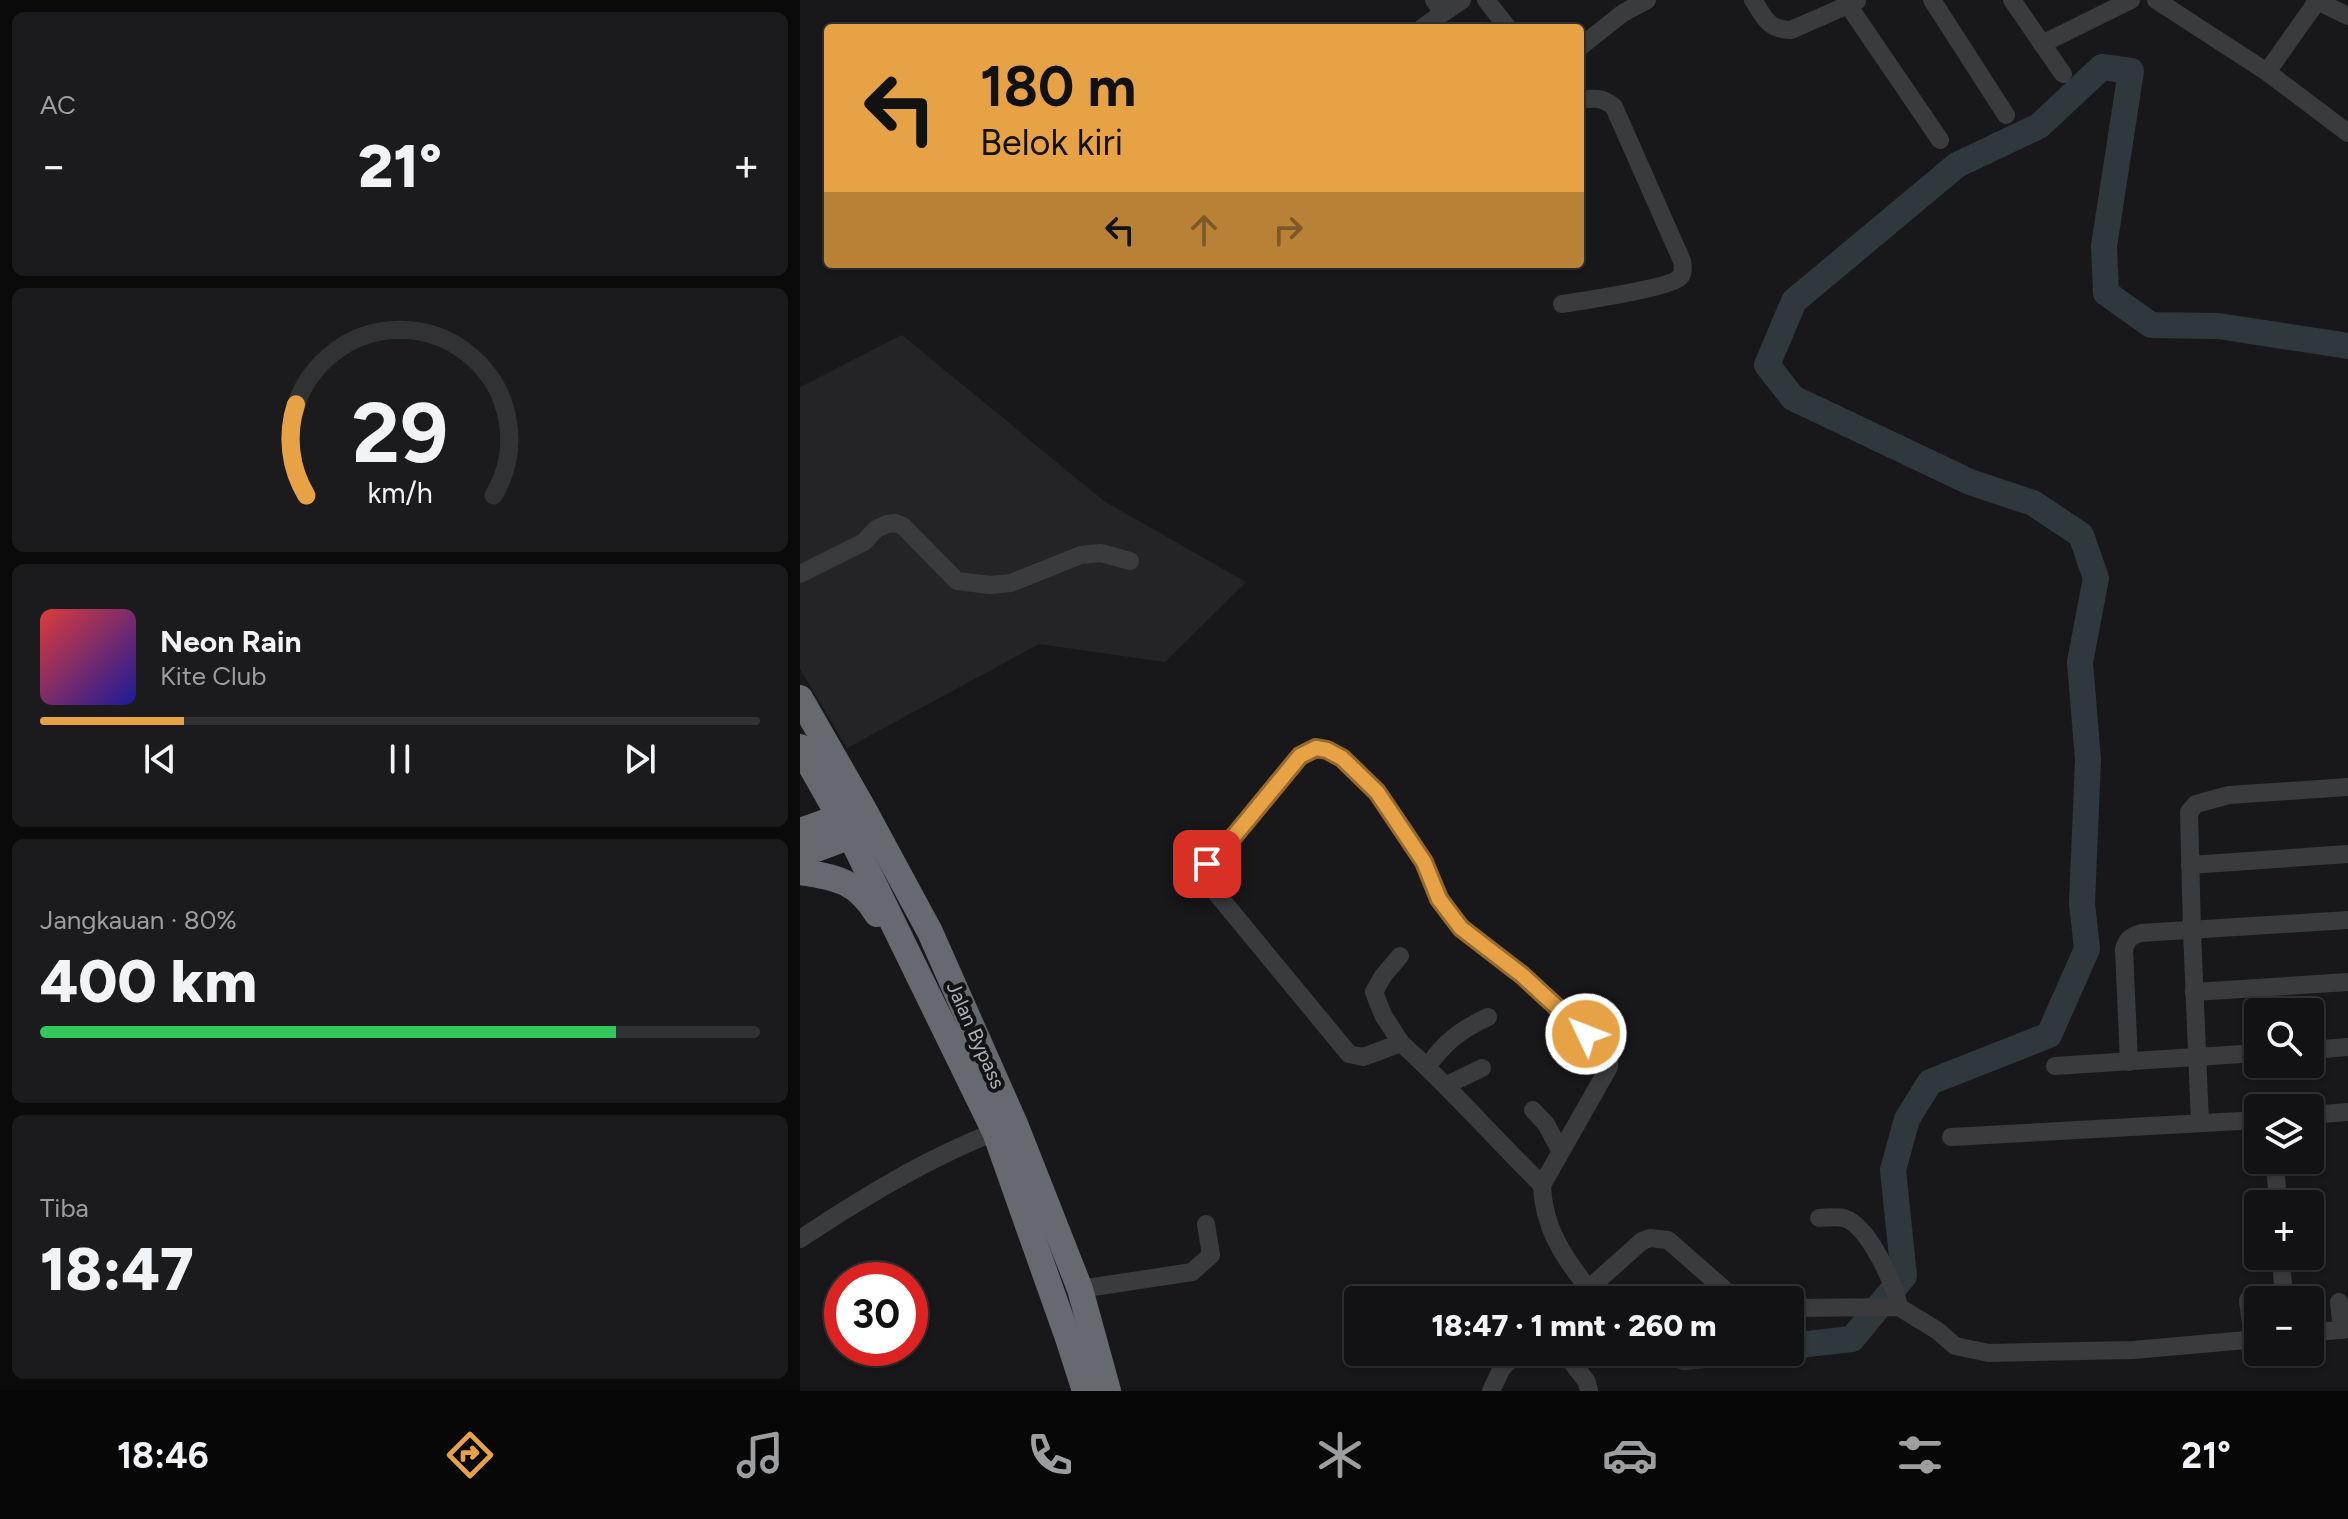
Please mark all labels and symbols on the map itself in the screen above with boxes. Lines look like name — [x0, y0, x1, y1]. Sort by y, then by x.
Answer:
pin — [1173, 830, 1241, 898]
street label: Jalan Bypass — [942, 978, 1010, 1092]
position arrow — [1544, 992, 1628, 1076]
speed limit sign: 30 — [824, 1262, 928, 1366]

